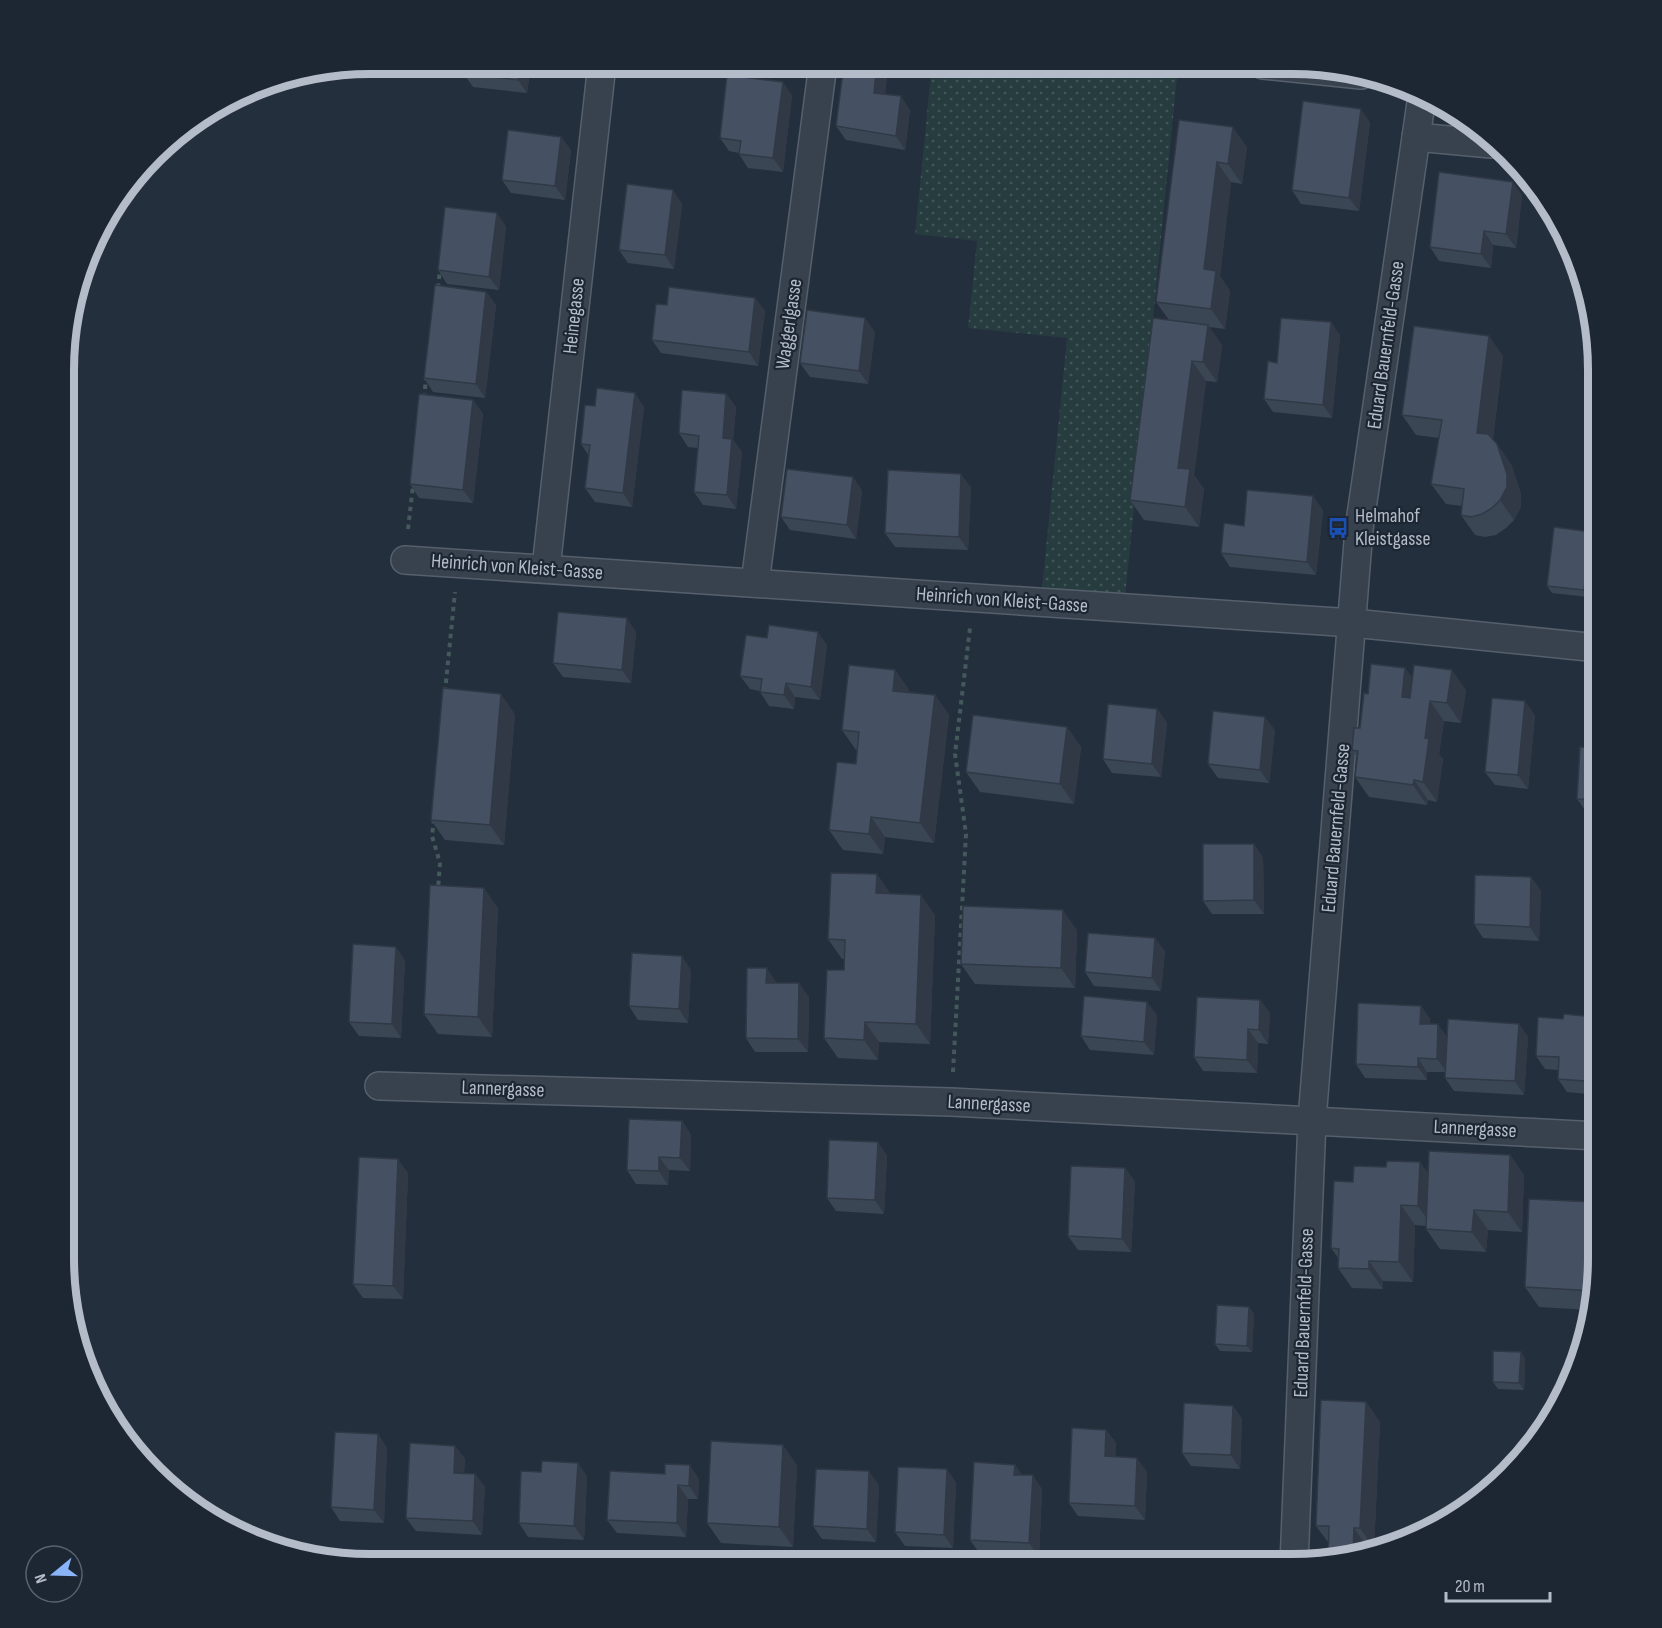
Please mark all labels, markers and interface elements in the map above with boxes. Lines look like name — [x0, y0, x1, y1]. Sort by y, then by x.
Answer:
street label: Eduard Bauernfeld-Gasse — [1362, 259, 1410, 431]
street label: Heinegasse — [558, 277, 590, 355]
street label: Waggerlgasse — [771, 277, 807, 371]
place label: Helmahof Kleistgasse — [1355, 504, 1430, 551]
bus stop icon: Helmahof Kleistgasse — [1326, 516, 1350, 540]
street label: Heinrich von Kleist-Gasse — [430, 549, 604, 585]
street label: Heinrich von Kleist-Gasse — [915, 582, 1089, 618]
street label: Eduard Bauernfeld-Gasse — [1317, 743, 1355, 913]
street label: Lannergasse — [461, 1076, 545, 1102]
street label: Lannergasse — [947, 1090, 1031, 1118]
street label: Lannergasse — [1433, 1115, 1517, 1143]
street label: Eduard Bauernfeld-Gasse — [1289, 1228, 1319, 1398]
north arrow — [24, 1544, 84, 1604]
scale bar — [1446, 1565, 1550, 1603]
text: N — [31, 1571, 52, 1586]
text: 20 m — [1455, 1576, 1485, 1597]

